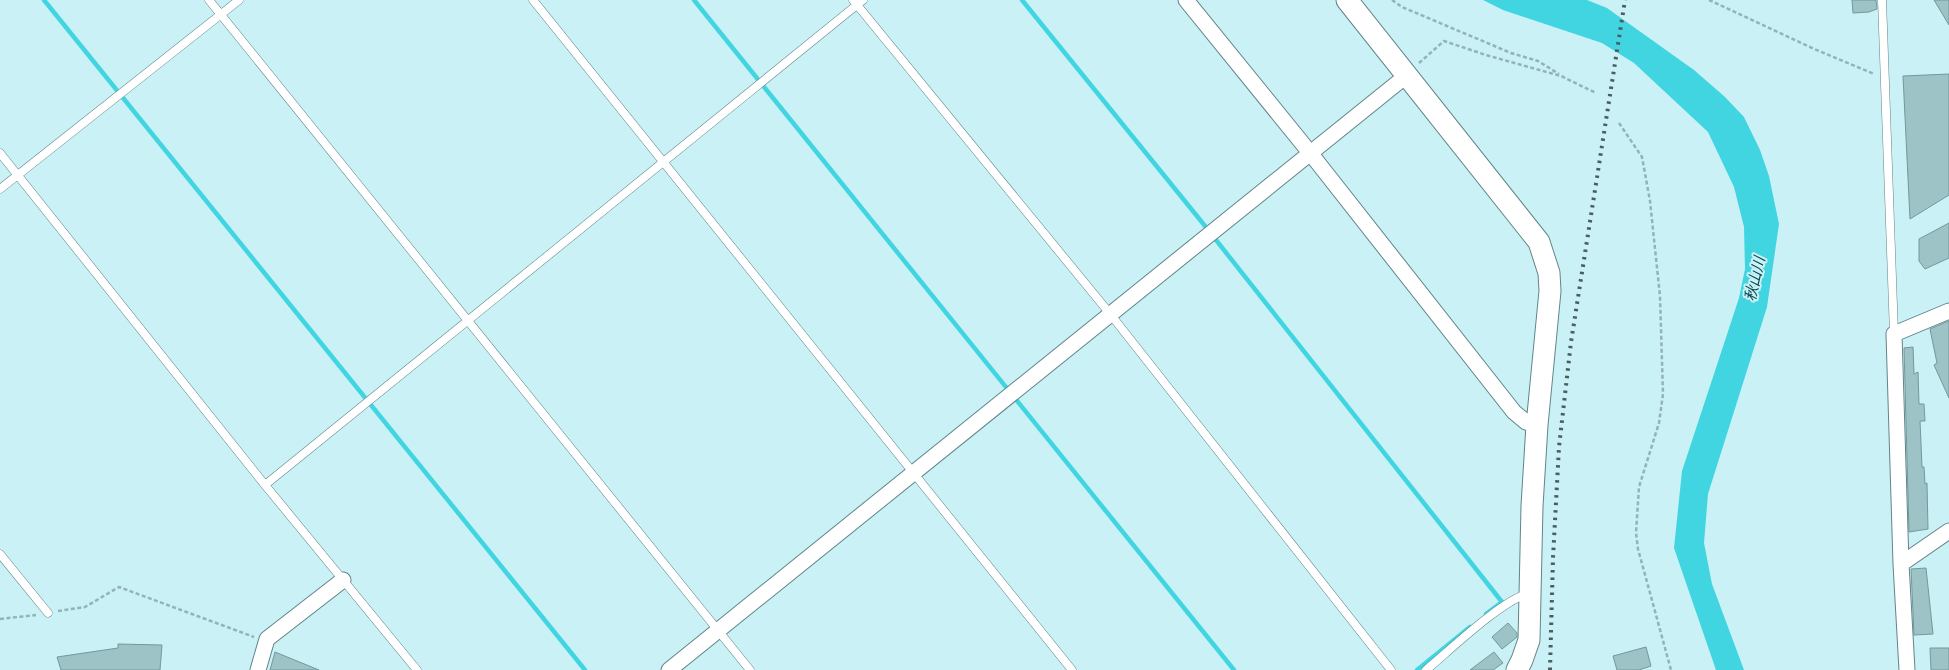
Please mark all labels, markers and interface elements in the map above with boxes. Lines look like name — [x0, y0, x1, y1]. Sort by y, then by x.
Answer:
water label: 秋山川 — [1741, 253, 1769, 303]

